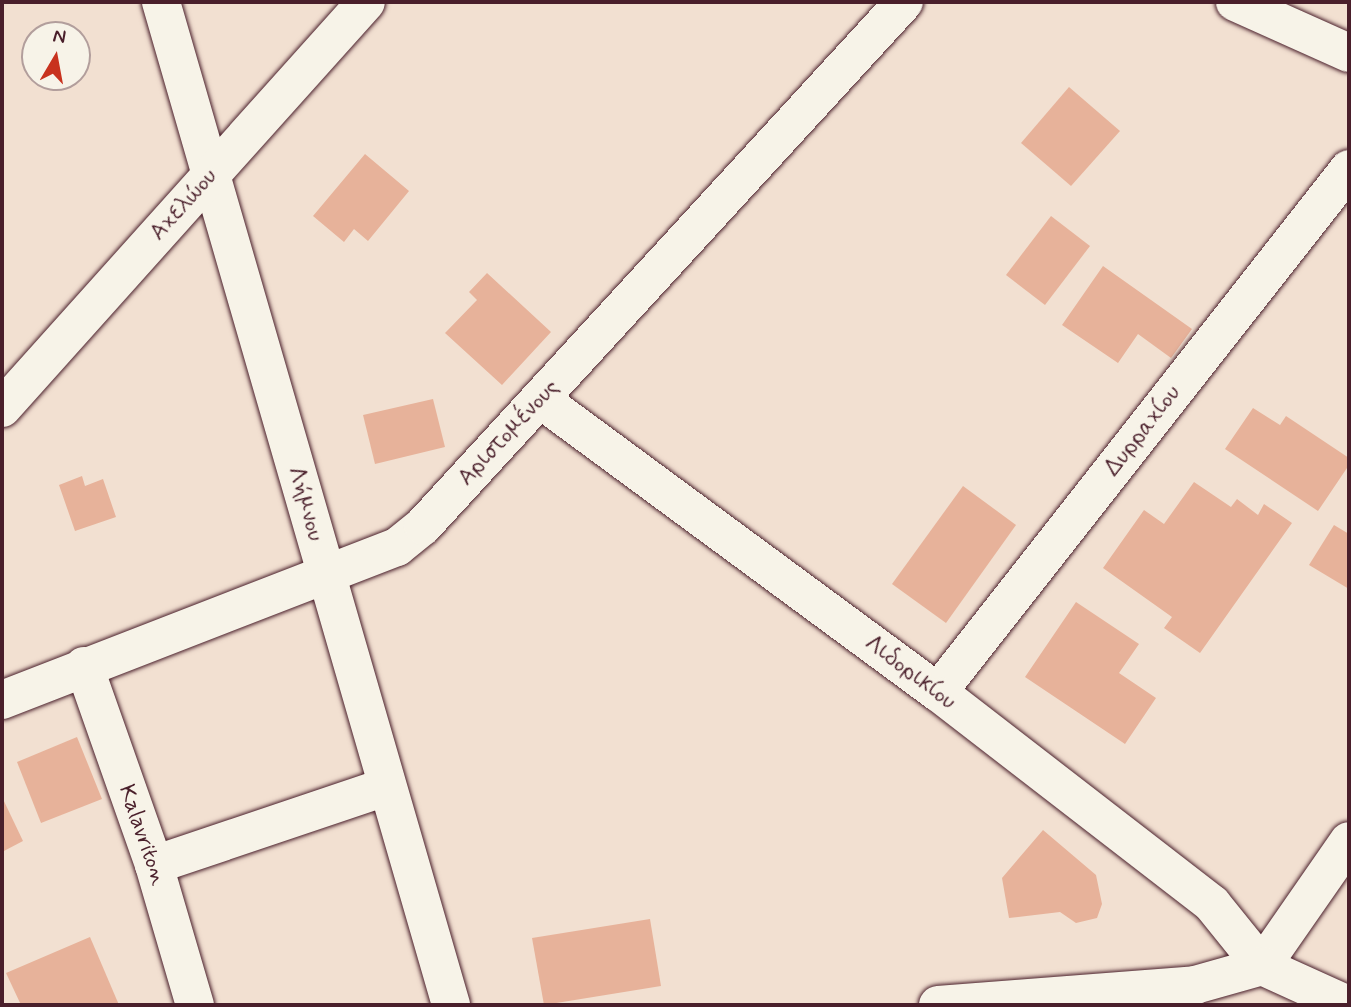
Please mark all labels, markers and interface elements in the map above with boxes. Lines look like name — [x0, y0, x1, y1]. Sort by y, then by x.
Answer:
north arrow — [21, 21, 91, 91]
text: N — [51, 23, 68, 50]
street label: Αχελώου — [145, 163, 223, 247]
street label: Αριστομένους — [453, 374, 565, 492]
street label: Δυρραχίου — [1099, 380, 1187, 482]
street label: Λήμνου — [281, 463, 329, 545]
street label: Λιδορικίου — [859, 630, 961, 716]
street label: Kalavriton — [112, 781, 172, 889]

